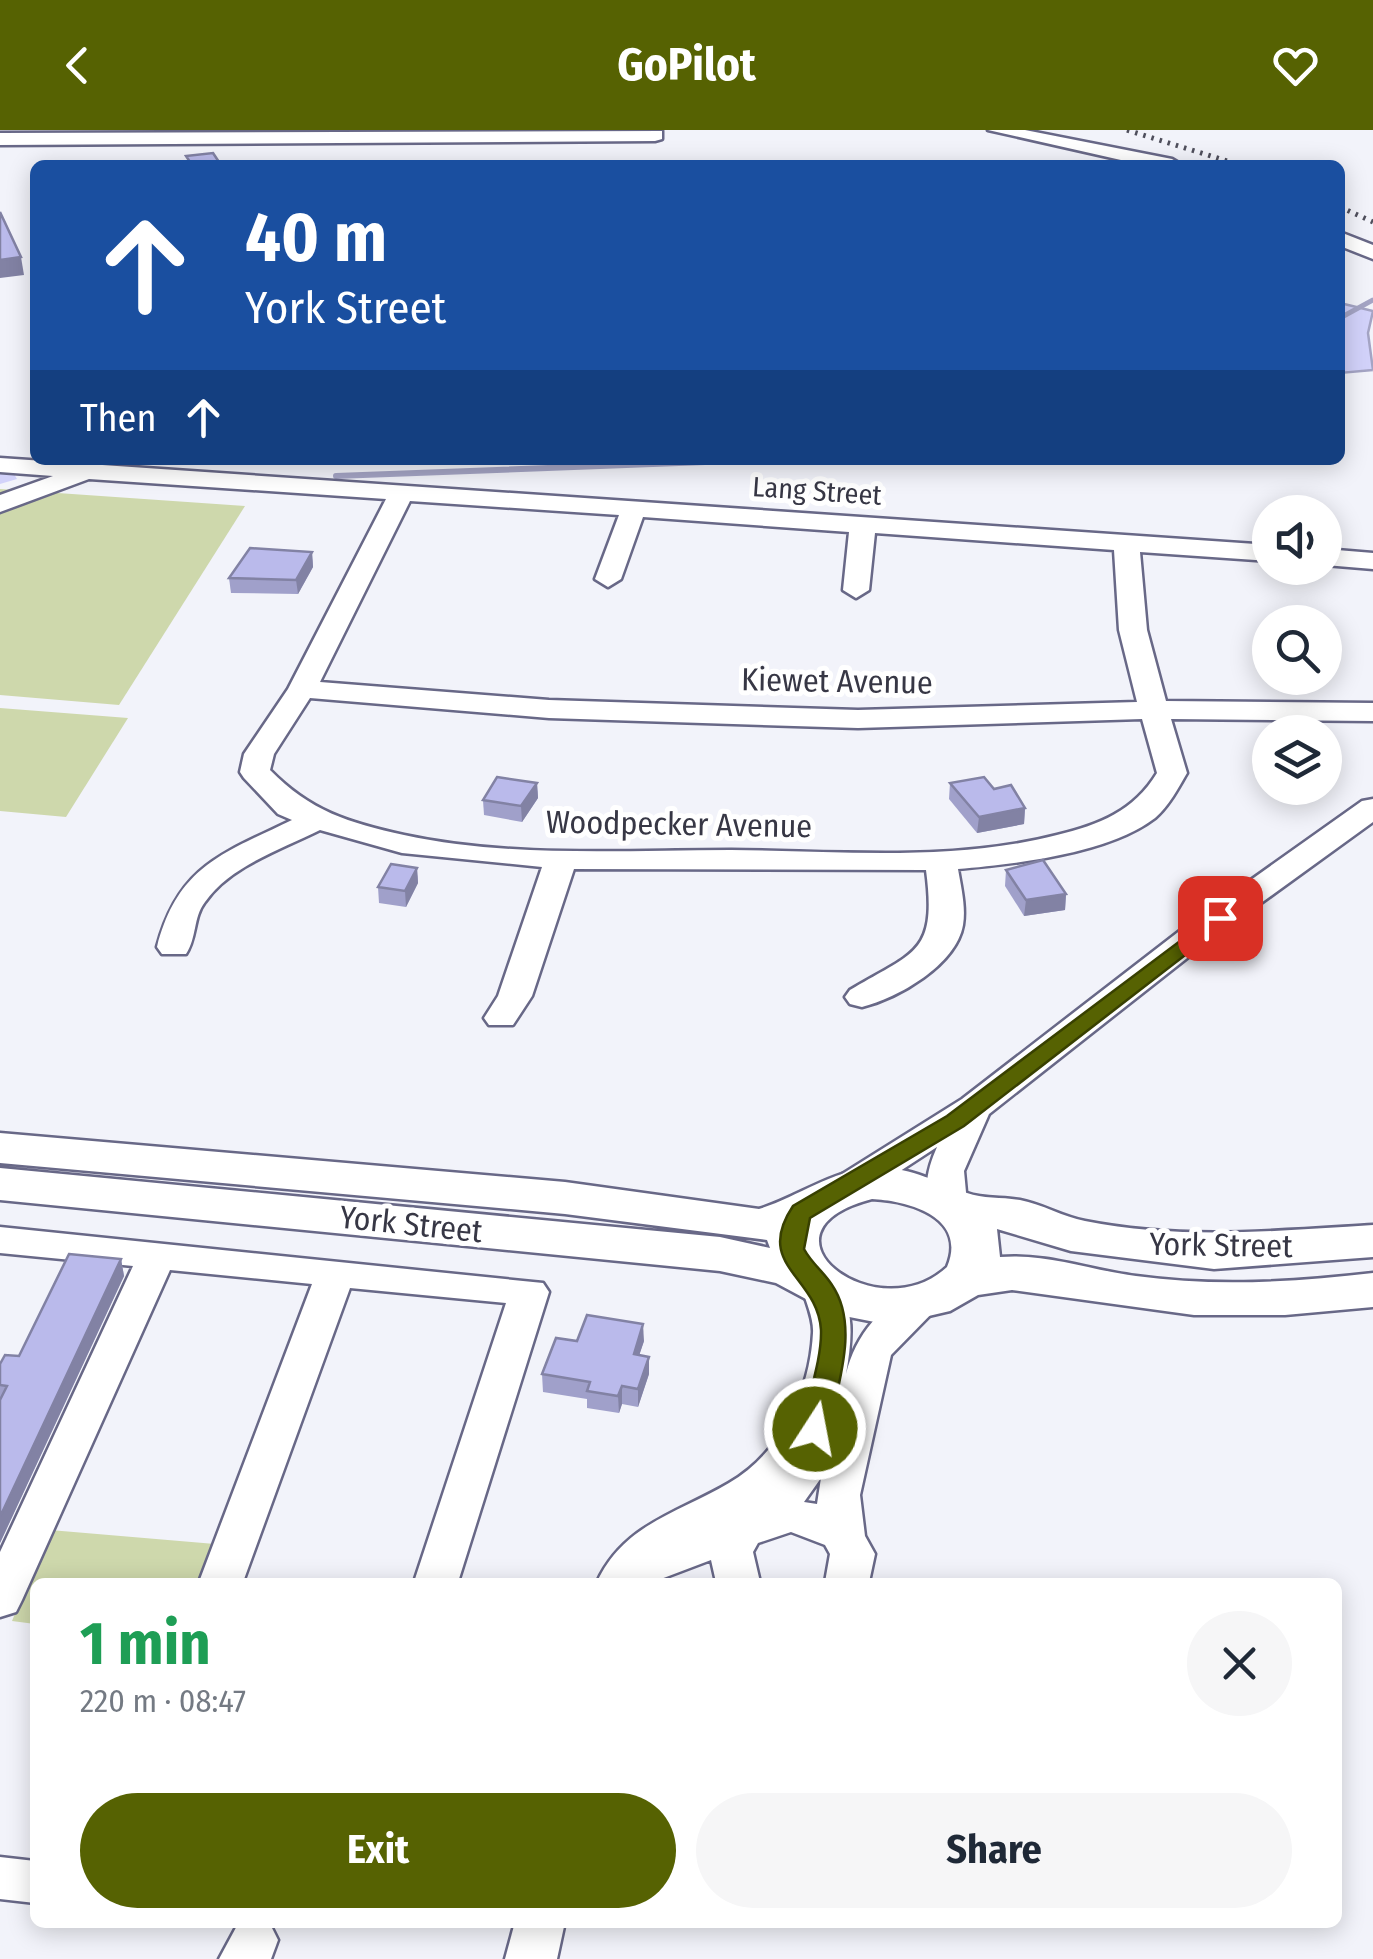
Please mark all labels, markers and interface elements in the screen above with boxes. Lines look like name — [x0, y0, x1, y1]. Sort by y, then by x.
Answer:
icon: back — [50, 38, 105, 93]
text: GoPilot — [617, 38, 756, 92]
icon: heart — [1268, 38, 1323, 93]
text: 40 m — [245, 196, 387, 280]
icon: ahead — [80, 200, 210, 330]
text: York Street — [245, 281, 446, 335]
icon: ahead — [176, 390, 231, 445]
text: Then — [80, 395, 156, 441]
street label: Lang Street — [751, 470, 883, 512]
map controls — [1252, 495, 1342, 805]
button: sound — [1252, 495, 1342, 585]
button: search — [1252, 605, 1342, 695]
street label: Kiewet Avenue — [741, 660, 933, 702]
button: layers — [1252, 715, 1342, 805]
street label: Woodpecker Avenue — [546, 803, 812, 845]
pin — [1178, 876, 1263, 961]
icon: arrive — [1193, 891, 1248, 946]
street label: York Street — [338, 1198, 485, 1250]
street label: York Street — [1149, 1225, 1293, 1265]
position arrow — [763, 1377, 867, 1481]
text: 1 min — [80, 1608, 211, 1680]
button: close — [1187, 1611, 1292, 1716]
text: 220 m · 08:47 — [80, 1682, 246, 1720]
button: Exit — [80, 1793, 676, 1908]
button: Share — [696, 1793, 1292, 1908]

